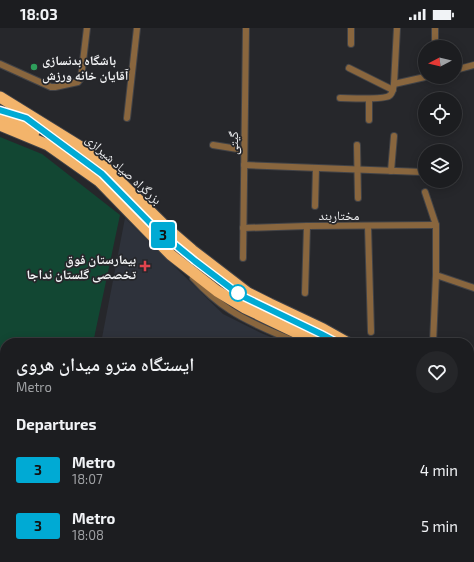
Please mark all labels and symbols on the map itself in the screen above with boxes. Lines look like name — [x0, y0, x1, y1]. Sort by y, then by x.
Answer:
north arrow — [418, 40, 462, 84]
place label: باشگاه بدنسازی آقایان خانه ورزش — [42, 52, 129, 84]
marker: باشگاه بدنسازی آقایان خانه ورزش — [29, 62, 39, 72]
street label: گیتی — [225, 130, 242, 155]
street label: بزرگراه صیاد شیرازی — [82, 131, 165, 208]
street label: مختاربند — [318, 207, 360, 224]
line badge: 3 — [150, 222, 176, 248]
place label: بیمارستان فوق تخصصی گلستان نداجا — [26, 251, 137, 283]
marker: بیمارستان فوق تخصصی گلستان نداجا — [139, 260, 151, 272]
unlabelled marker — [229, 284, 247, 302]

